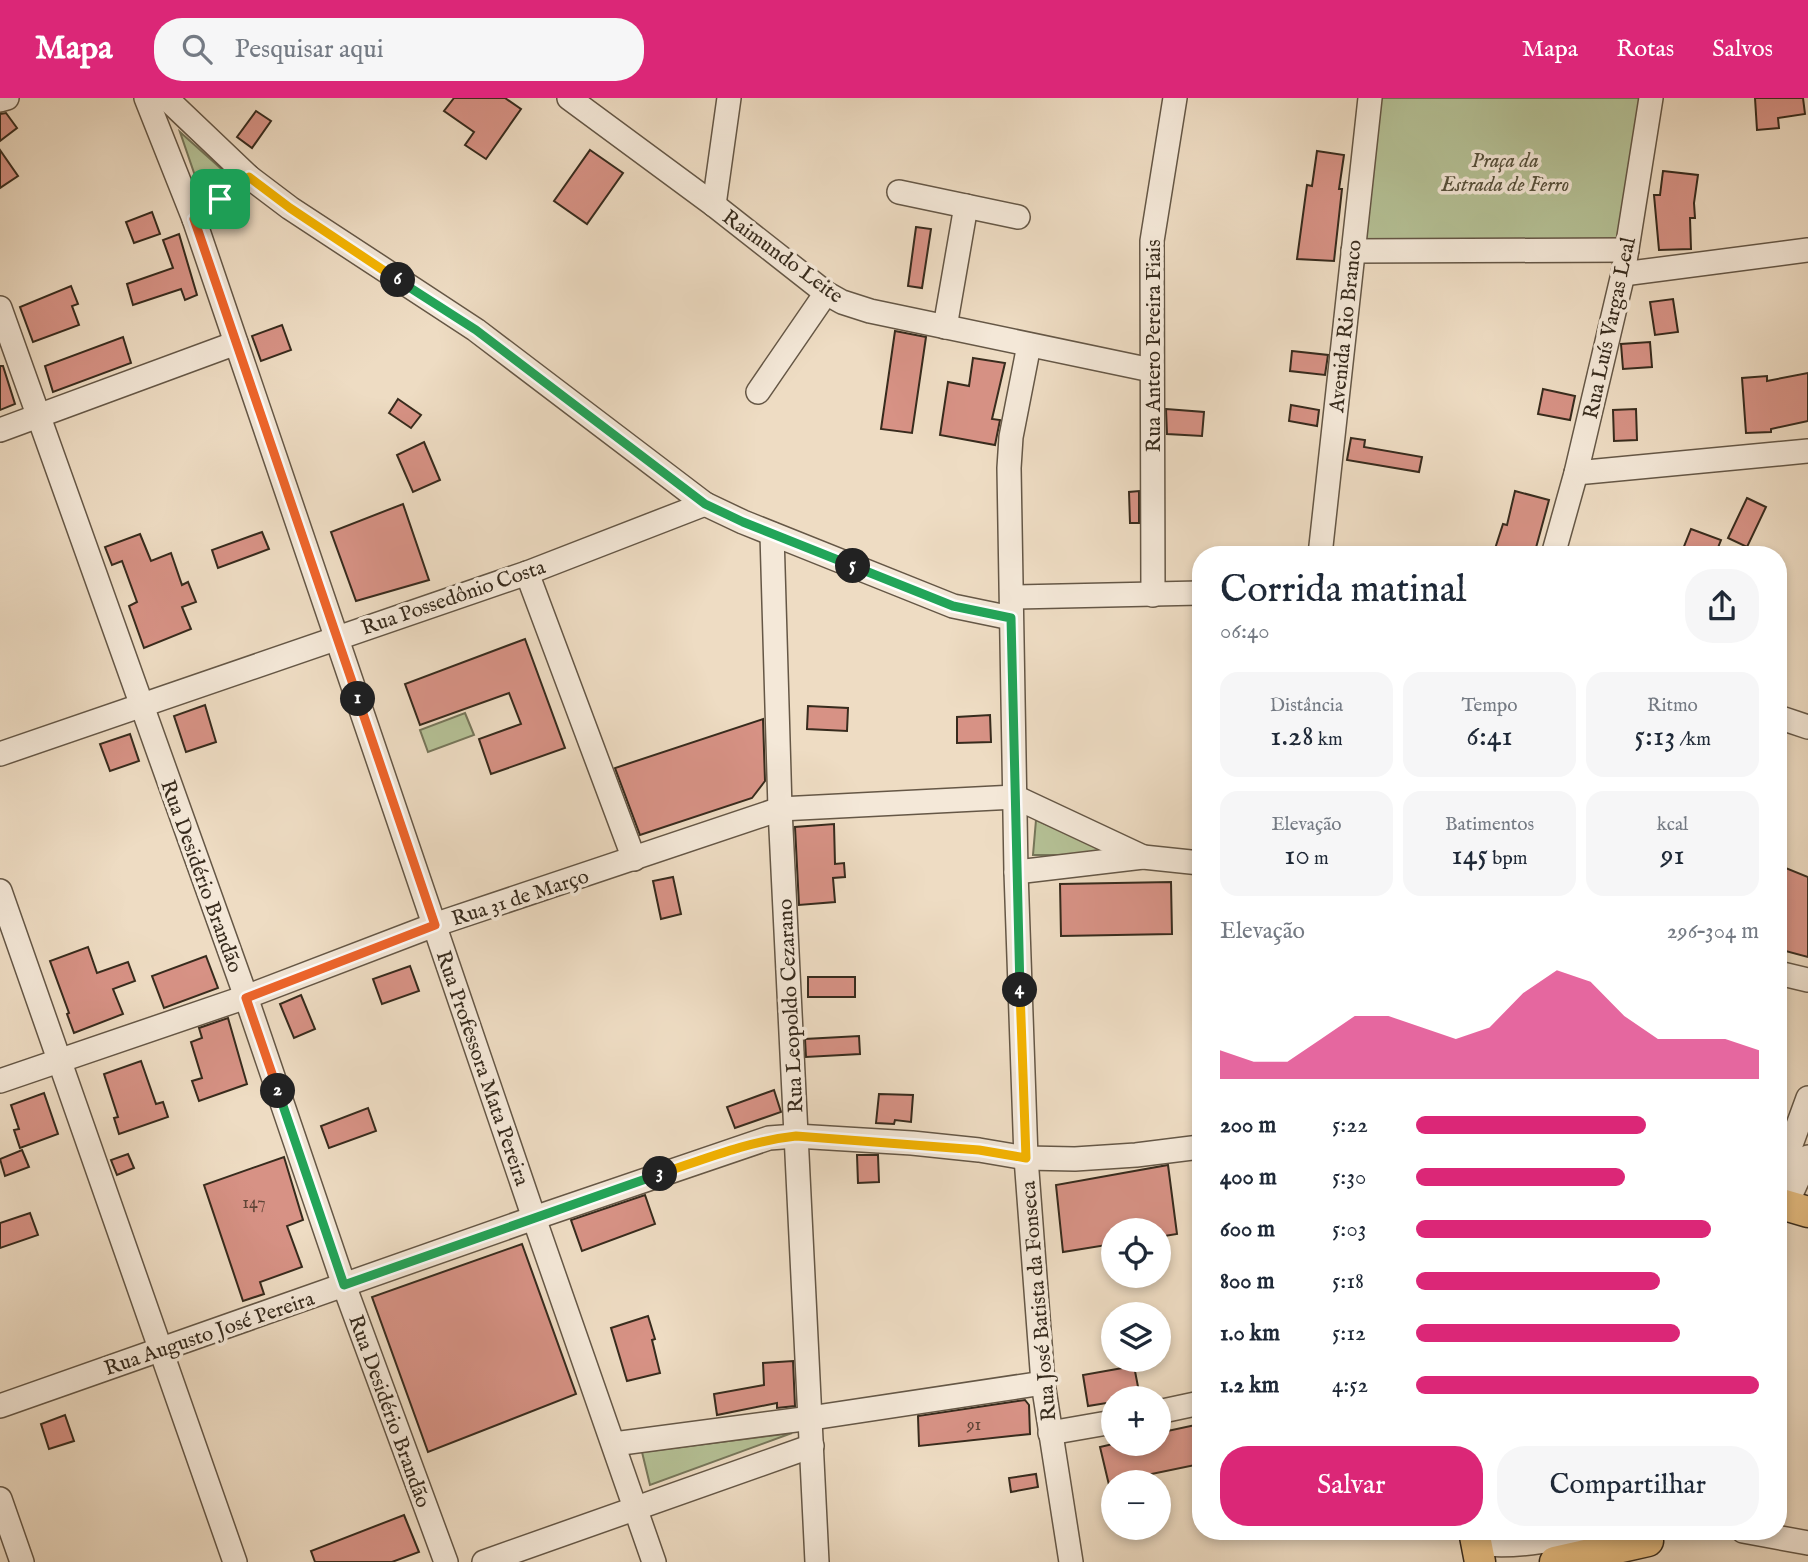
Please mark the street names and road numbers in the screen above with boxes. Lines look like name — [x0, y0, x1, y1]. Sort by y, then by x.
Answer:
street label: Raimundo Leite — [716, 204, 848, 310]
street label: Rua Luís Vargas Leal — [1578, 235, 1643, 422]
street label: Avenida Rio Branco — [1324, 238, 1369, 415]
street label: Rua Antero Pereira Fiais — [1141, 239, 1168, 453]
street label: Rua Possedônio Costa — [358, 554, 550, 643]
street label: Rua Desidério Brandão — [153, 776, 248, 977]
street label: Rua 31 de Março — [448, 863, 593, 933]
street label: Rua Leopoldo Cezarano — [772, 898, 811, 1114]
street label: Rua Professora Mata Pereira — [429, 947, 535, 1191]
street label: Rua José Batista da Fonseca — [1015, 1179, 1063, 1422]
street label: Rua Augusto José Pereira — [101, 1285, 319, 1383]
street label: Rua Desidério Brandão — [341, 1311, 436, 1512]

